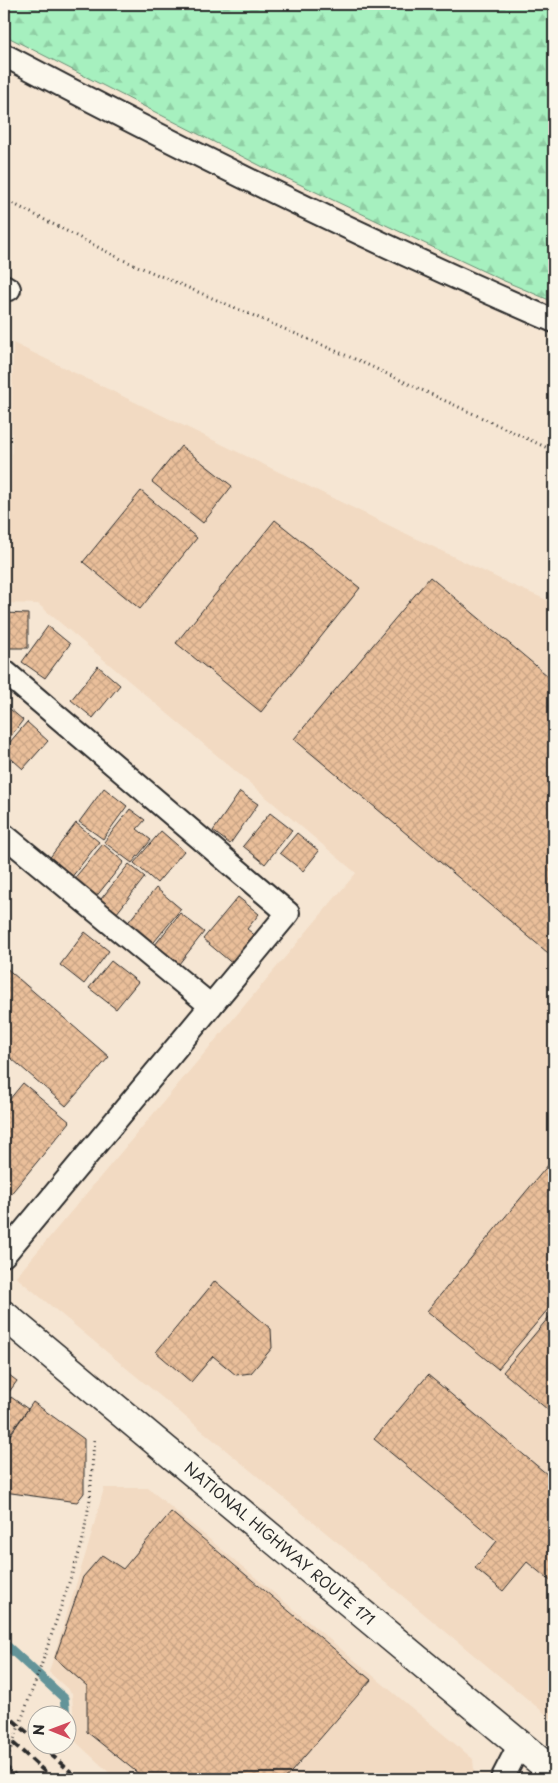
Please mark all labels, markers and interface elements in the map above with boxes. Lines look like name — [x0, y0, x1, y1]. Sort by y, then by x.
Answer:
street label: NATIONAL HIGHWAY ROUTE 171 — [180, 1456, 380, 1630]
north arrow — [28, 1706, 78, 1756]
text: N — [28, 1724, 49, 1735]

